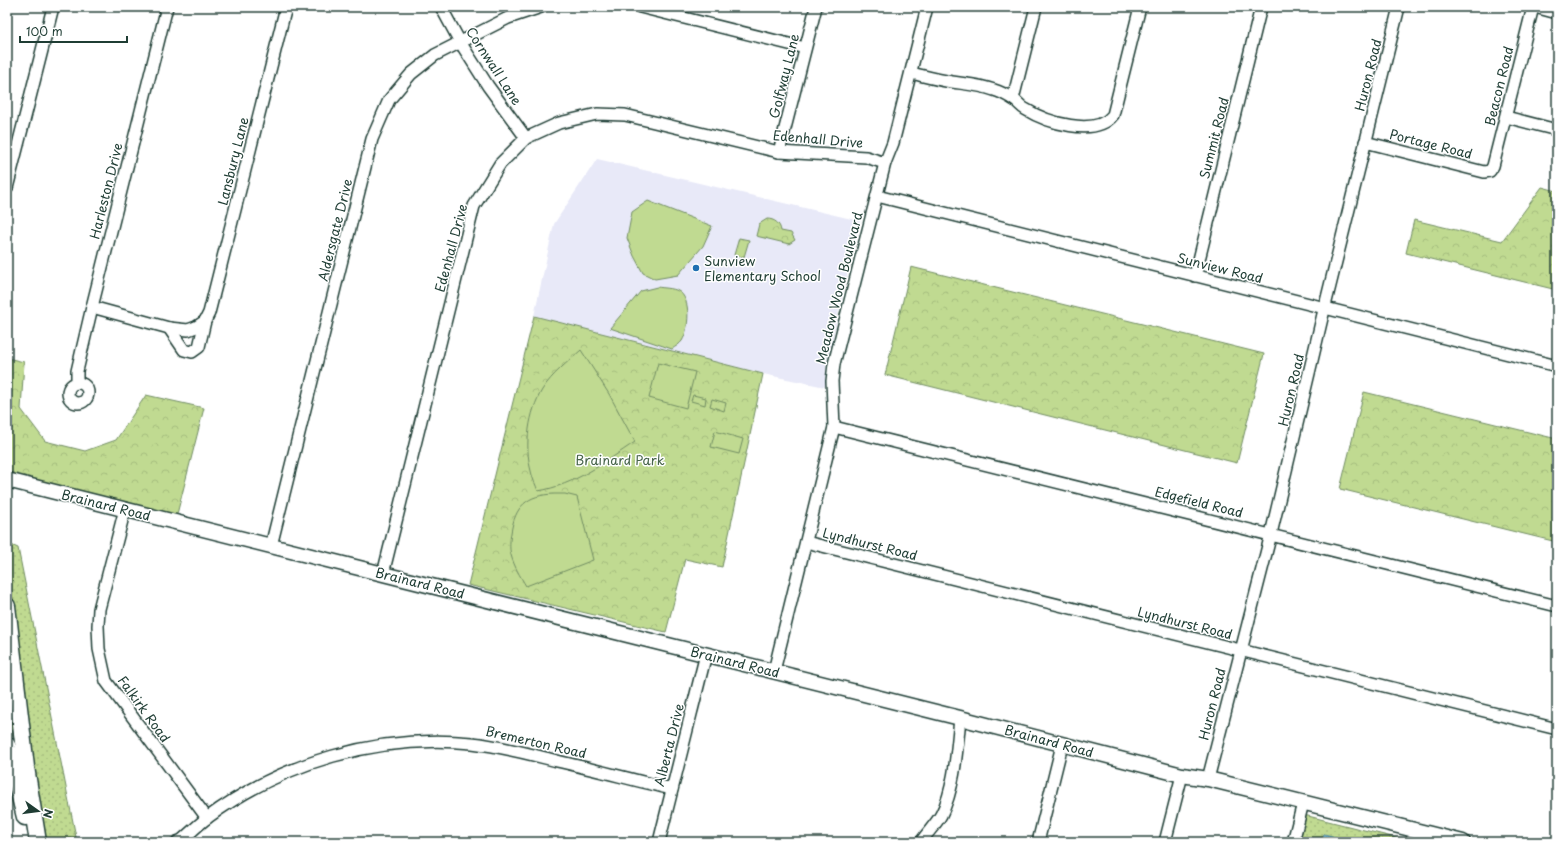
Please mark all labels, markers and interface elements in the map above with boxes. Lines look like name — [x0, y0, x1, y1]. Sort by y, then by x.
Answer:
scale bar — [20, 18, 127, 44]
text: 100 m — [26, 22, 63, 40]
street label: Cornwall Lane — [462, 23, 527, 109]
street label: Golfway Lane — [764, 31, 803, 120]
street label: Huron Road — [1349, 37, 1386, 113]
street label: Beacon Road — [1479, 44, 1518, 128]
street label: Summit Road — [1194, 95, 1233, 181]
street label: Lansbury Lane — [212, 115, 253, 207]
street label: Portage Road — [1388, 124, 1474, 163]
street label: Edenhall Drive — [772, 125, 864, 152]
street label: Harleston Drive — [84, 141, 127, 241]
street label: Aldersgate Drive — [313, 177, 356, 283]
street label: Edenhall Drive — [430, 202, 471, 294]
street label: Meadow Wood Boulevard — [810, 210, 867, 366]
street label: Sunview Road — [1175, 248, 1265, 287]
place label: Sunview Elementary School — [704, 251, 821, 285]
marker: Sunview Elementary School — [691, 263, 701, 273]
street label: Huron Road — [1273, 352, 1308, 428]
park label: Brainard Park — [575, 450, 665, 469]
street label: Edgefield Road — [1153, 481, 1245, 522]
street label: Brainard Road — [59, 484, 153, 525]
street label: Lyndhurst Road — [821, 523, 919, 564]
street label: Brainard Road — [373, 562, 467, 603]
street label: Lyndhurst Road — [1136, 602, 1234, 643]
street label: Brainard Road — [688, 641, 782, 682]
street label: Huron Road — [1193, 666, 1230, 742]
street label: Falkirk Road — [114, 671, 175, 746]
street label: Alberta Drive — [649, 701, 688, 788]
street label: Brainard Road — [1003, 720, 1096, 762]
street label: Bremerton Road — [484, 721, 588, 762]
north arrow — [18, 791, 58, 831]
text: N — [39, 807, 57, 820]

